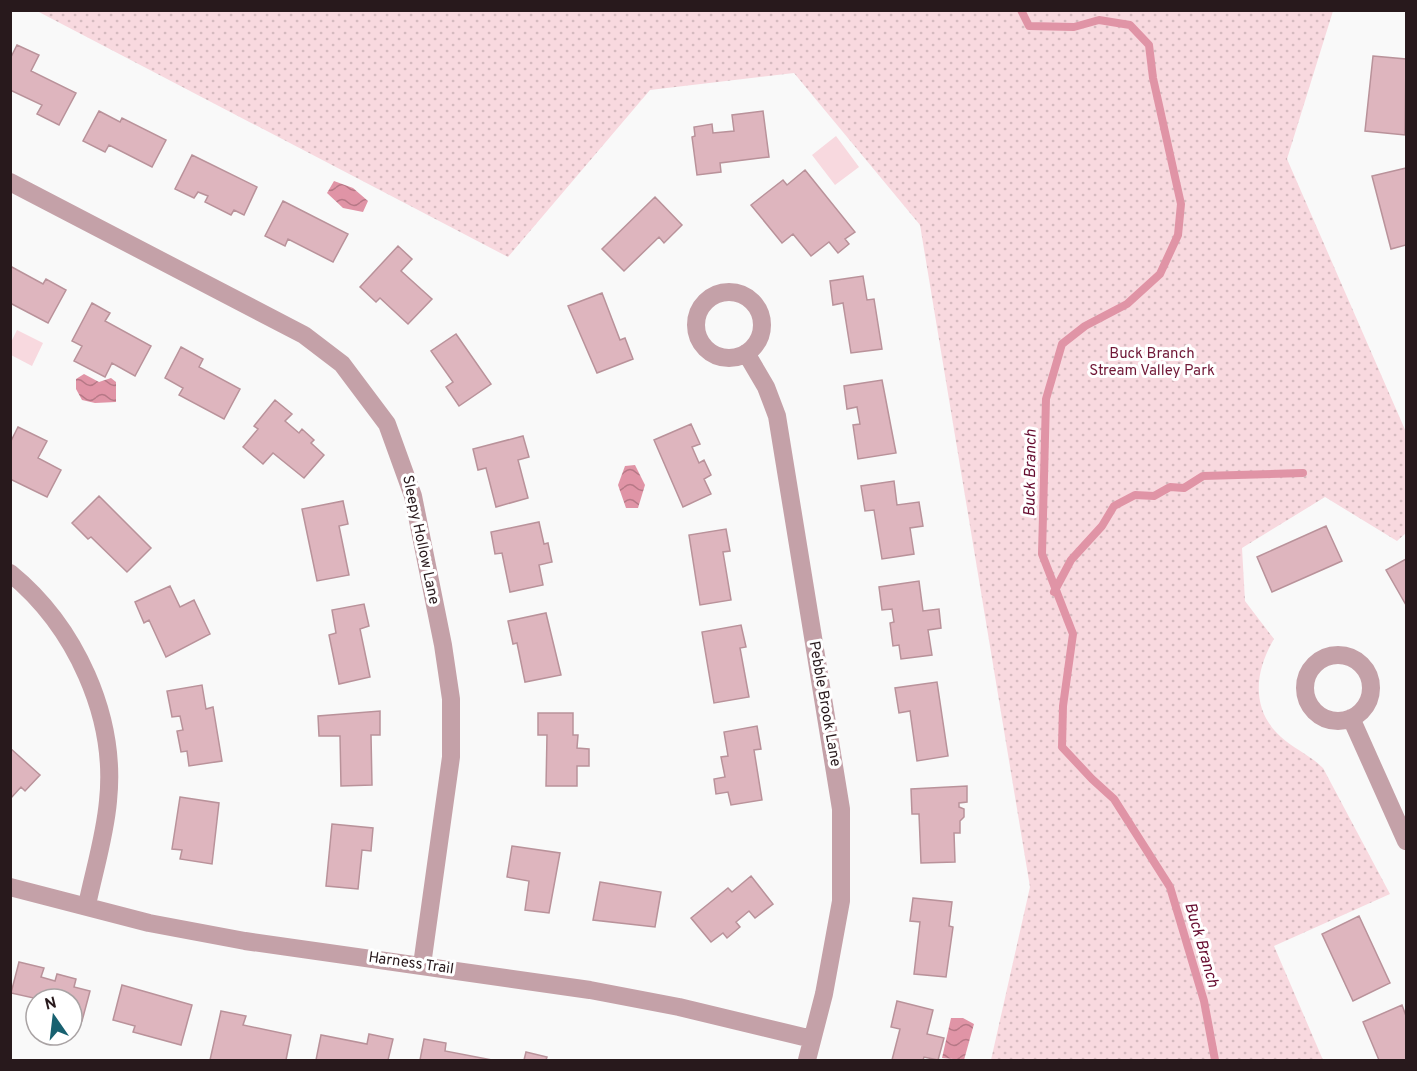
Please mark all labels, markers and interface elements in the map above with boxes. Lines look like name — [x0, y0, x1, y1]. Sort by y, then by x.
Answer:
park label: Buck Branch Stream Valley Park — [1089, 345, 1215, 381]
water label: Buck Branch — [1020, 429, 1042, 517]
street label: Sleepy Hollow Lane — [397, 474, 443, 606]
street label: Pebble Brook Lane — [804, 640, 844, 768]
water label: Buck Branch — [1179, 900, 1223, 990]
street label: Harness Trail — [367, 949, 455, 979]
north arrow — [24, 987, 84, 1047]
text: N — [43, 993, 59, 1015]

